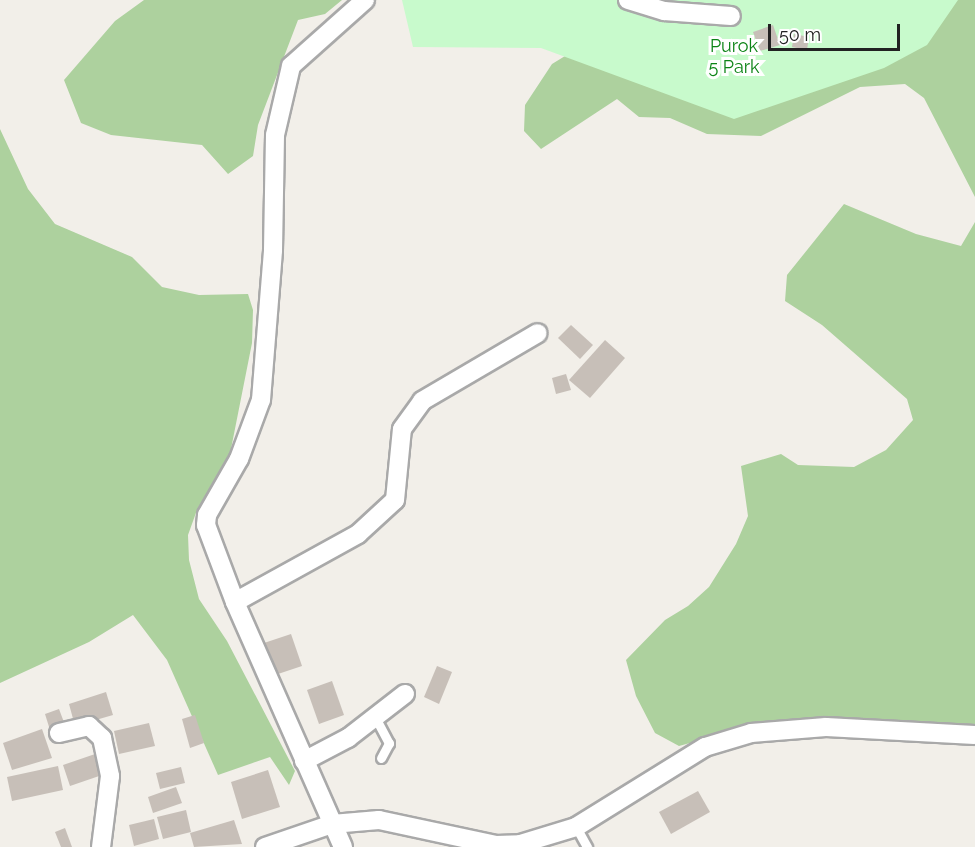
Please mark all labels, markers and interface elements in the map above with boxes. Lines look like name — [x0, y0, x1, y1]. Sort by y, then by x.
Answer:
scale bar — [771, 12, 903, 50]
text: 50 m — [779, 24, 821, 45]
park label: Purok 5 Park — [708, 36, 760, 78]

